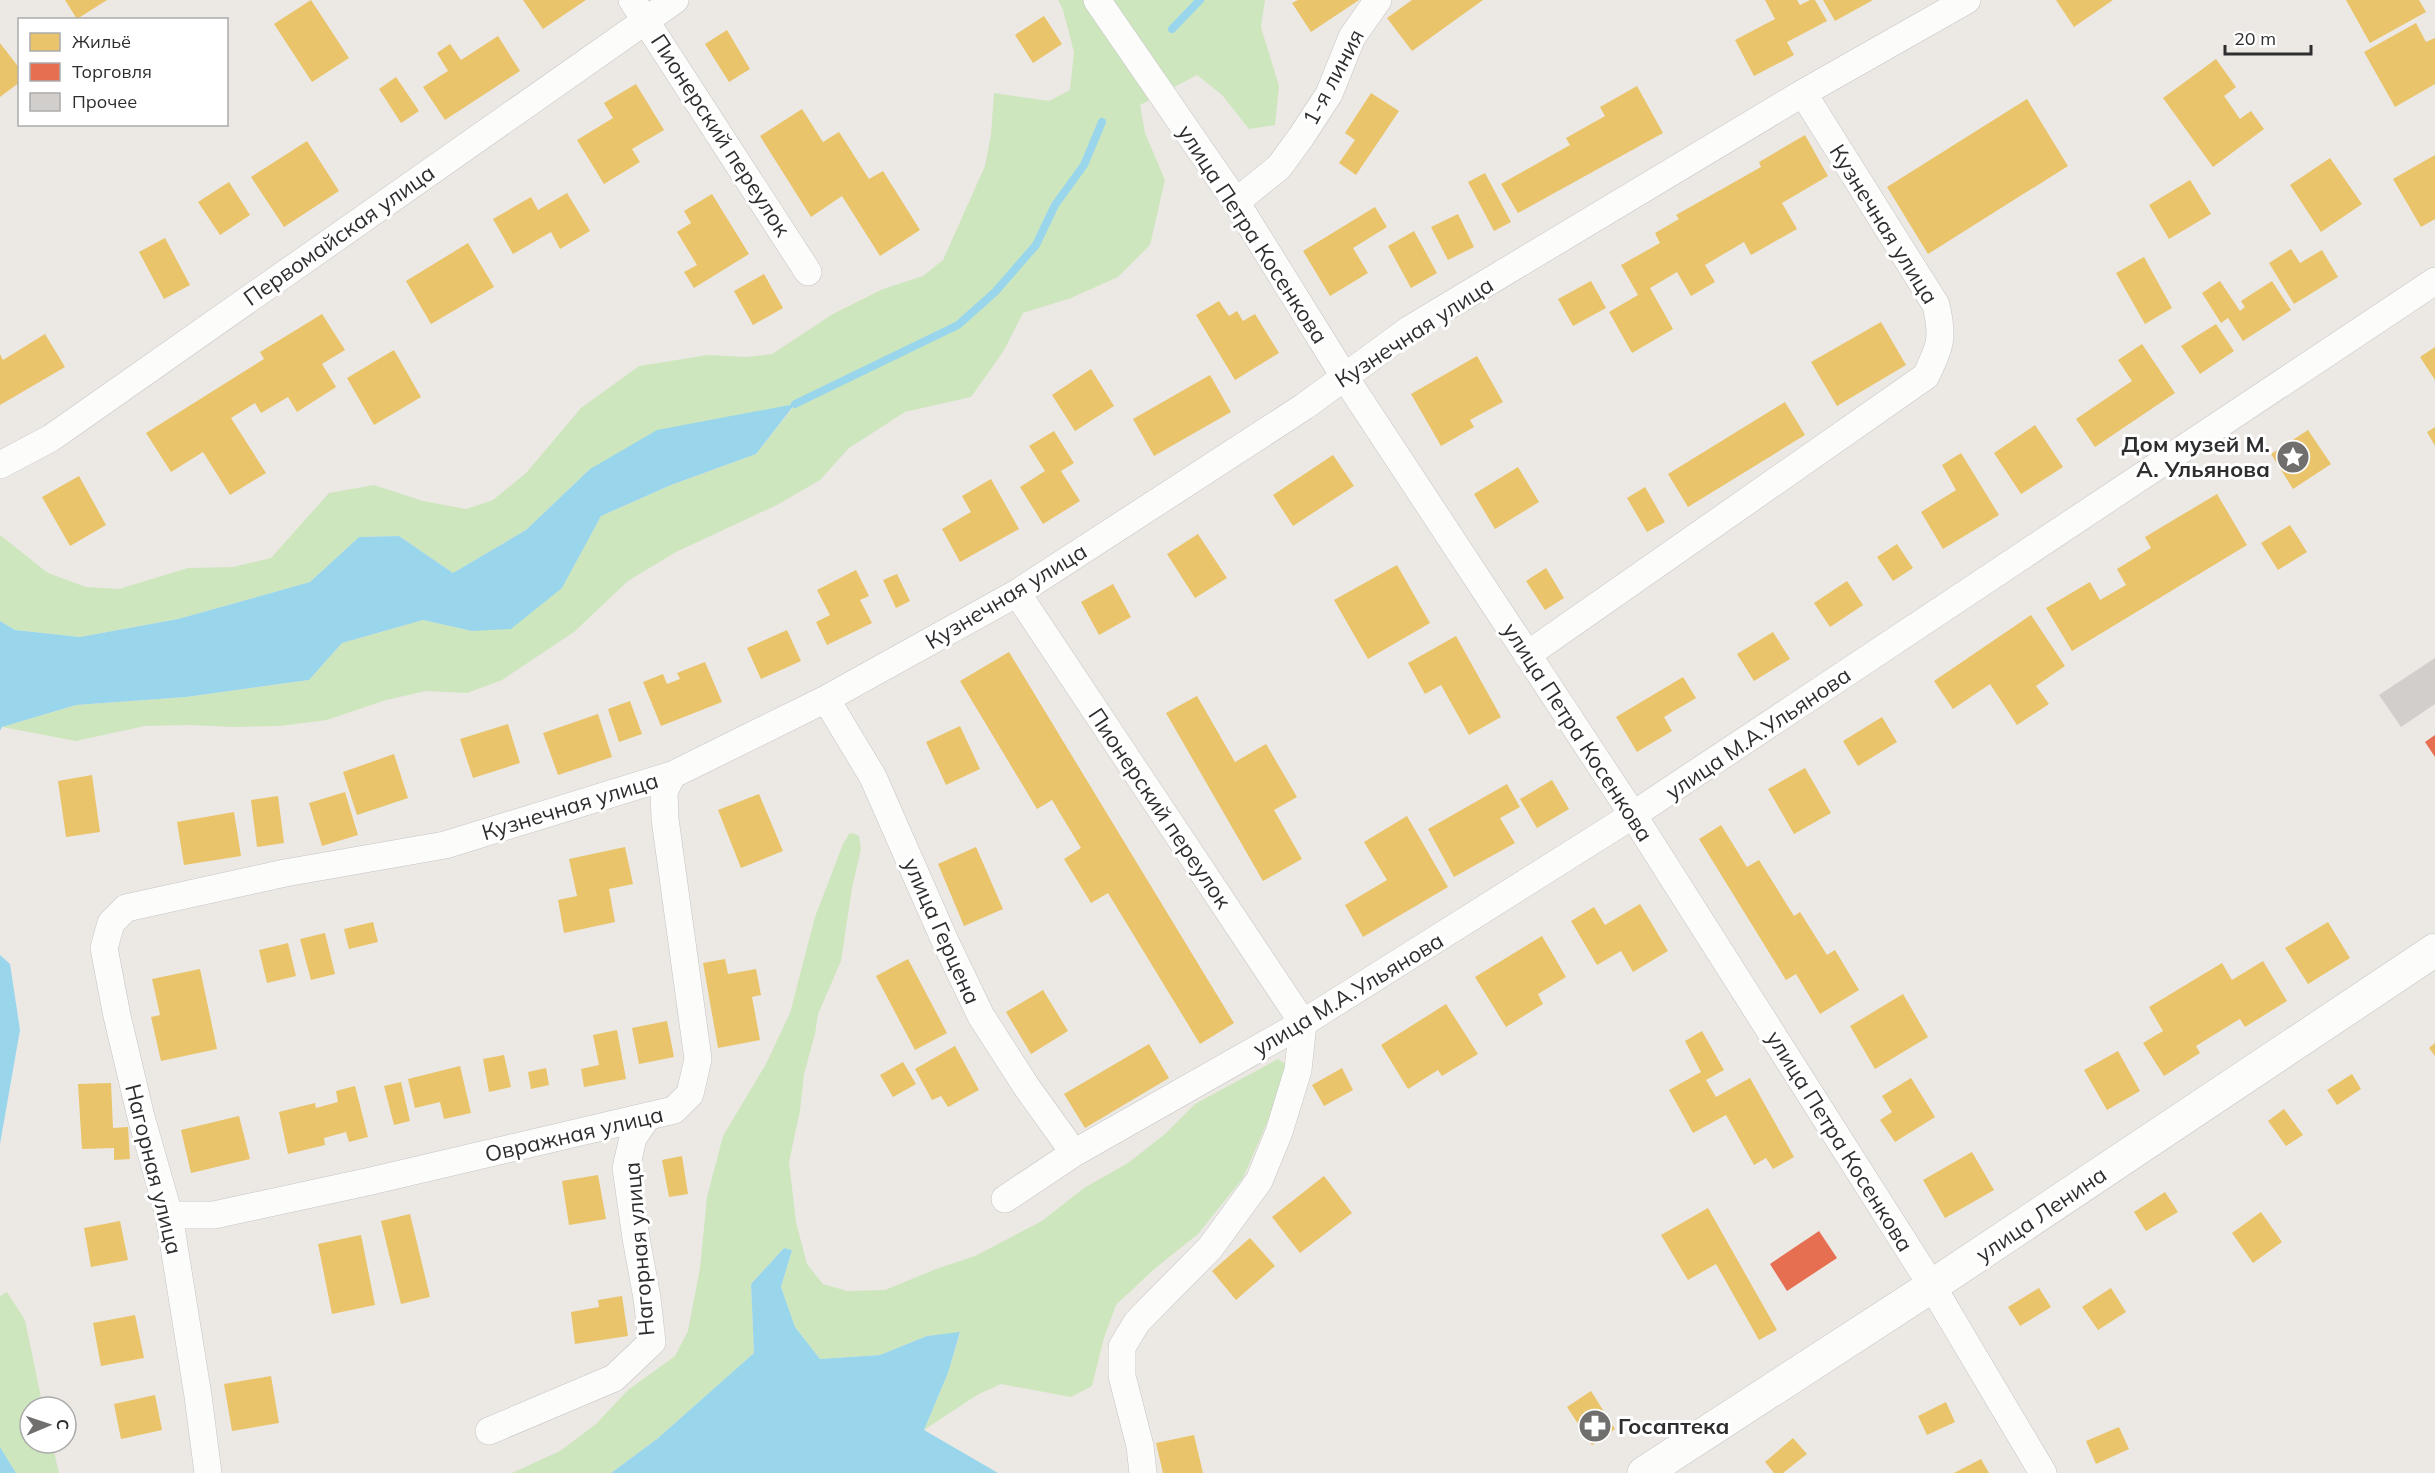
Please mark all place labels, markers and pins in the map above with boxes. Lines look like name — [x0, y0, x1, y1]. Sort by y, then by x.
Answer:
place label: Дом музей М. А. Ульянова — [2122, 430, 2270, 483]
place icon: Дом музей М. А. Ульянова — [2275, 439, 2311, 475]
pharmacy icon: Госаптека — [1577, 1408, 1613, 1444]
place label: Госаптека — [1618, 1412, 1730, 1440]

